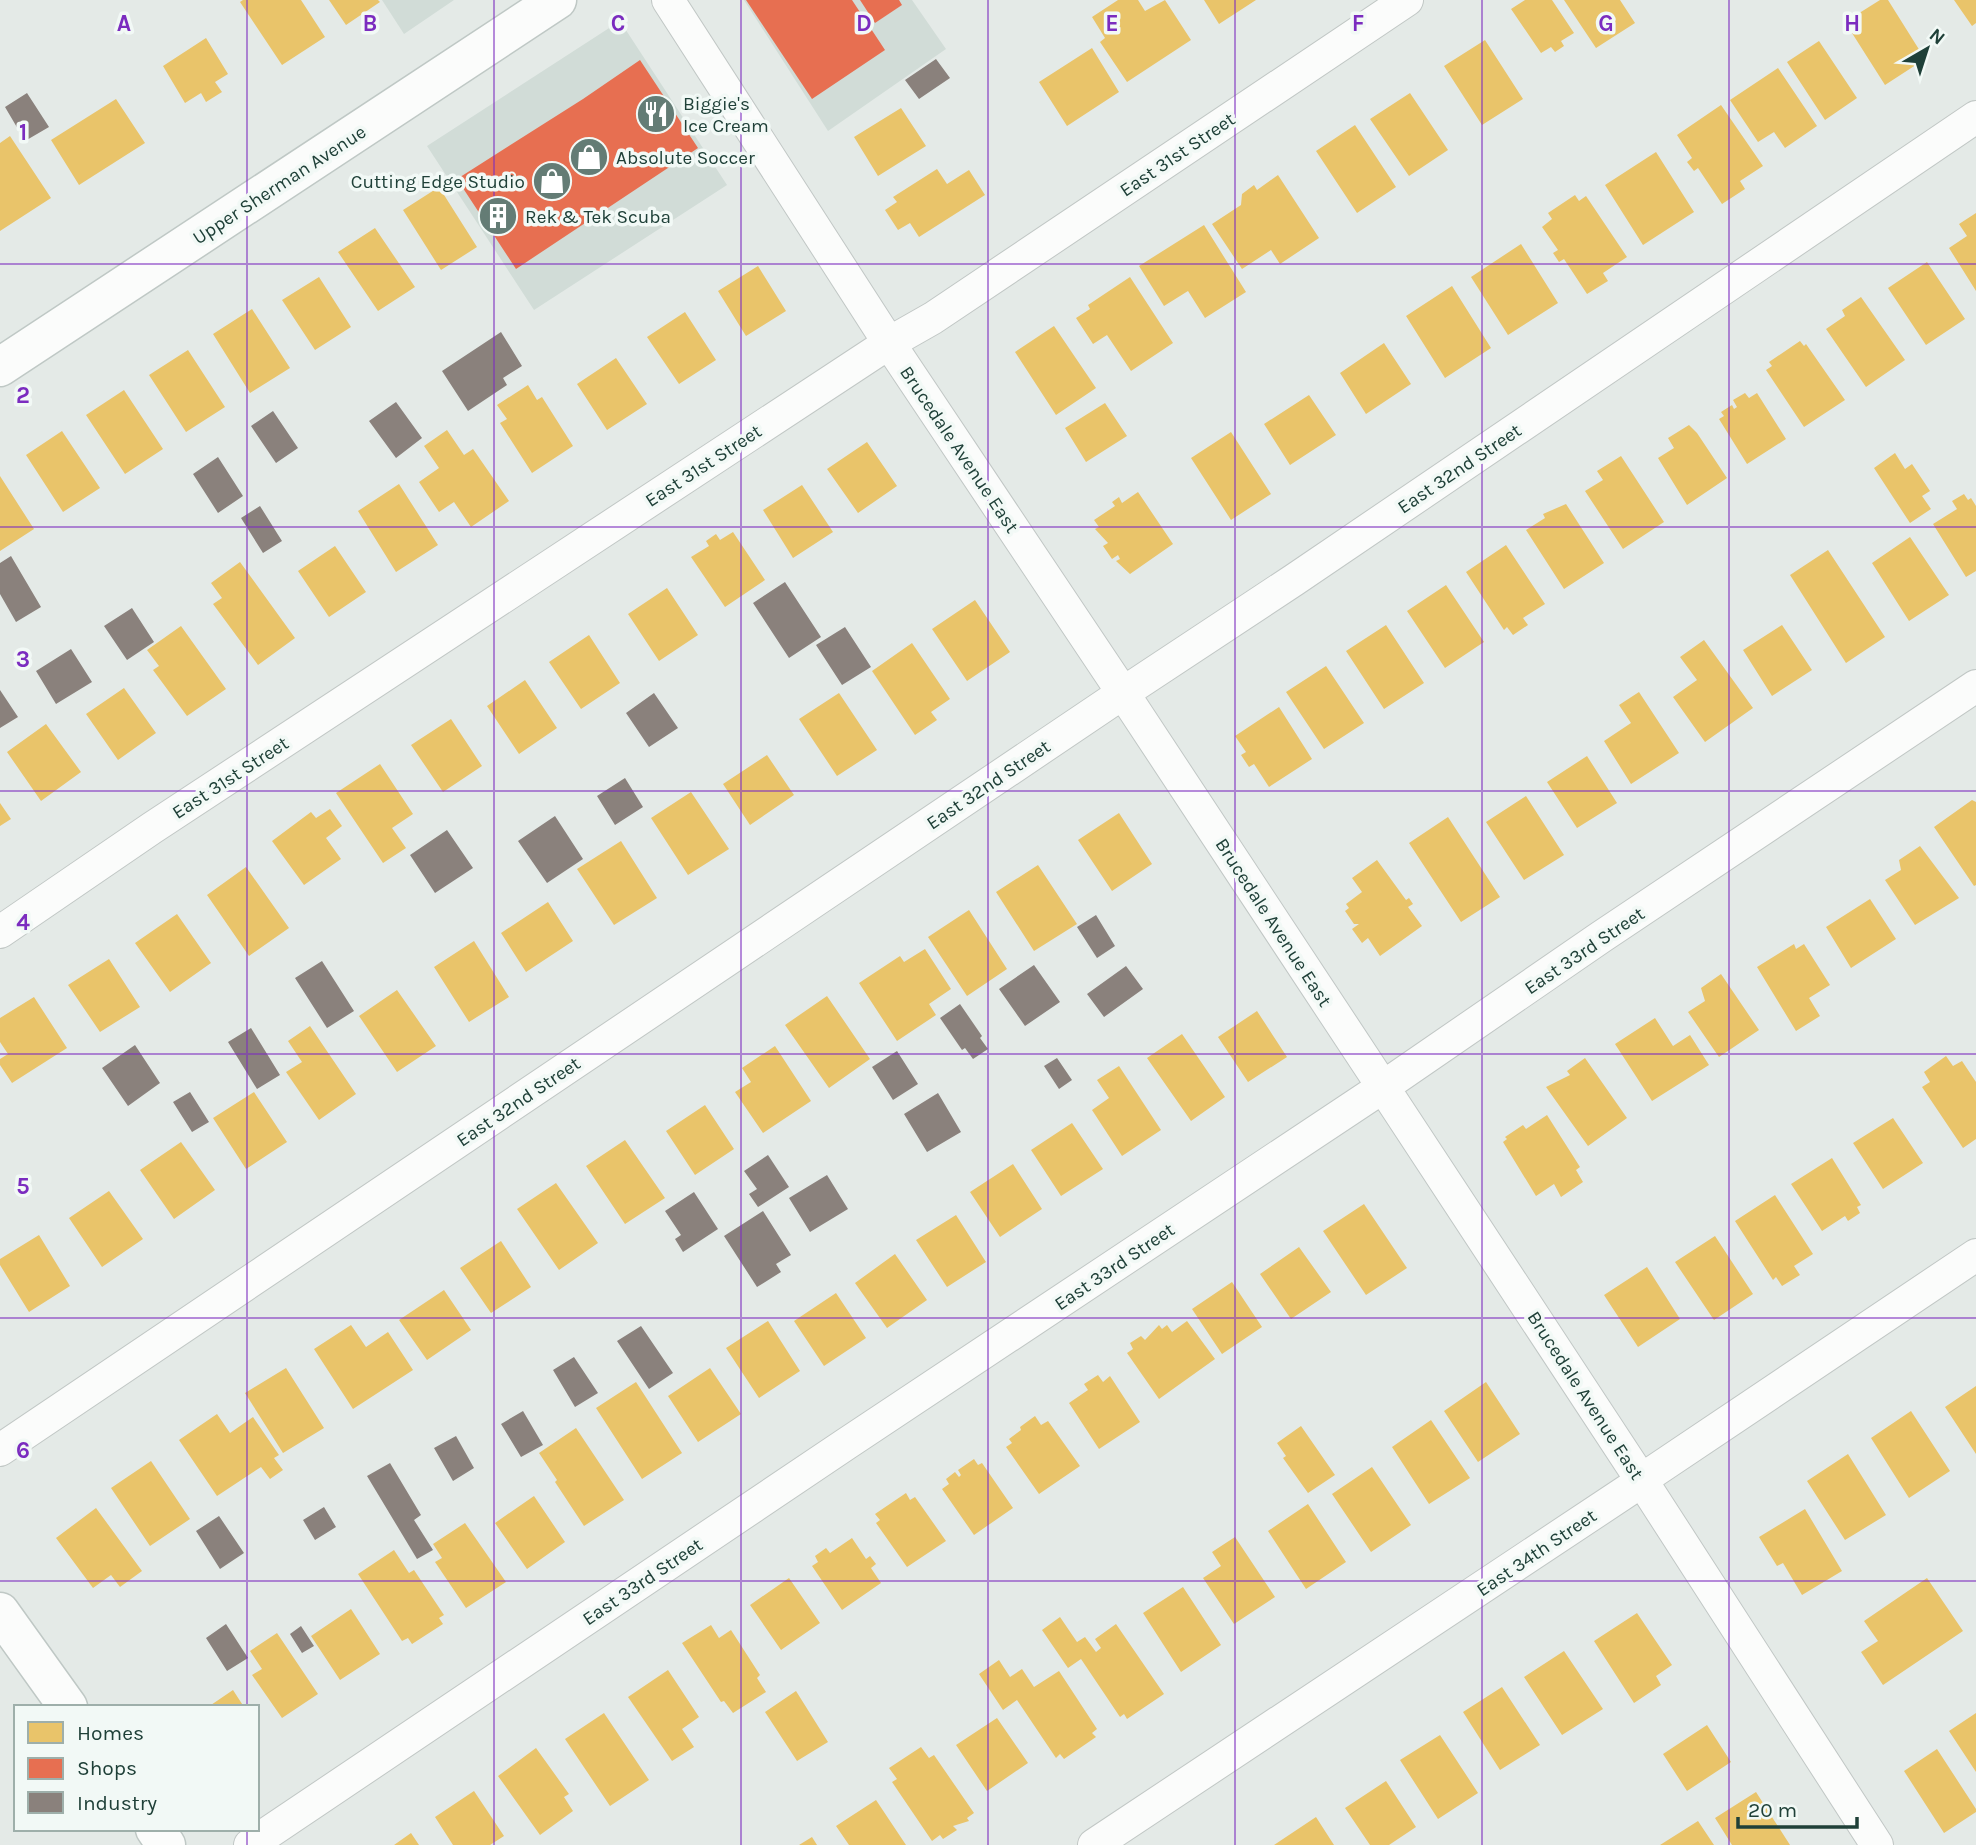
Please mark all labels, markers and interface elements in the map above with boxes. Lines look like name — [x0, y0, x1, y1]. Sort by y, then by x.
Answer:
text: A — [117, 10, 131, 37]
text: B — [363, 10, 377, 37]
text: C — [611, 10, 625, 37]
text: D — [856, 10, 872, 37]
text: E — [1105, 10, 1119, 37]
text: F — [1352, 10, 1364, 37]
text: G — [1598, 10, 1614, 37]
text: H — [1844, 10, 1860, 37]
north arrow — [1892, 14, 1962, 84]
text: N — [1925, 24, 1949, 49]
restaurant icon: Biggie's Ice Cream — [635, 93, 677, 135]
place label: Biggie's Ice Cream — [683, 93, 769, 137]
street label: East 31st Street — [1116, 108, 1239, 201]
text: 1 — [19, 119, 27, 146]
street label: Upper Sherman Avenue — [189, 121, 370, 249]
shop icon: Absolute Soccer — [568, 136, 610, 178]
place label: Absolute Soccer — [616, 147, 755, 169]
shop icon: Cutting Edge Studio — [531, 160, 573, 202]
place label: Cutting Edge Studio — [351, 171, 525, 193]
building icon: Rek & Tek Scuba — [477, 195, 519, 237]
place label: Rek & Tek Scuba — [525, 206, 671, 228]
street label: Brucedale Avenue East — [895, 362, 1023, 537]
text: 2 — [16, 382, 30, 409]
street label: East 32nd Street — [1394, 419, 1526, 518]
street label: East 31st Street — [641, 420, 766, 512]
text: 3 — [16, 646, 30, 673]
street label: East 31st Street — [168, 732, 293, 824]
street label: East 32nd Street — [923, 735, 1055, 834]
street label: Brucedale Avenue East — [1210, 834, 1336, 1011]
street label: East 33rd Street — [1520, 903, 1649, 999]
text: 4 — [16, 909, 30, 936]
street label: East 32nd Street — [453, 1052, 585, 1151]
text: 5 — [16, 1173, 30, 1200]
street label: East 33rd Street — [1050, 1219, 1179, 1315]
street label: Brucedale Avenue East — [1522, 1307, 1648, 1484]
text: 6 — [16, 1437, 30, 1464]
street label: East 34th Street — [1472, 1505, 1601, 1601]
street label: East 33rd Street — [578, 1534, 707, 1630]
legend — [14, 1705, 259, 1831]
text: Homes — [77, 1721, 144, 1745]
text: Shops — [77, 1756, 137, 1780]
scale bar — [1738, 1786, 1857, 1830]
text: Industry — [77, 1791, 157, 1815]
text: 20 m — [1748, 1798, 1797, 1822]

